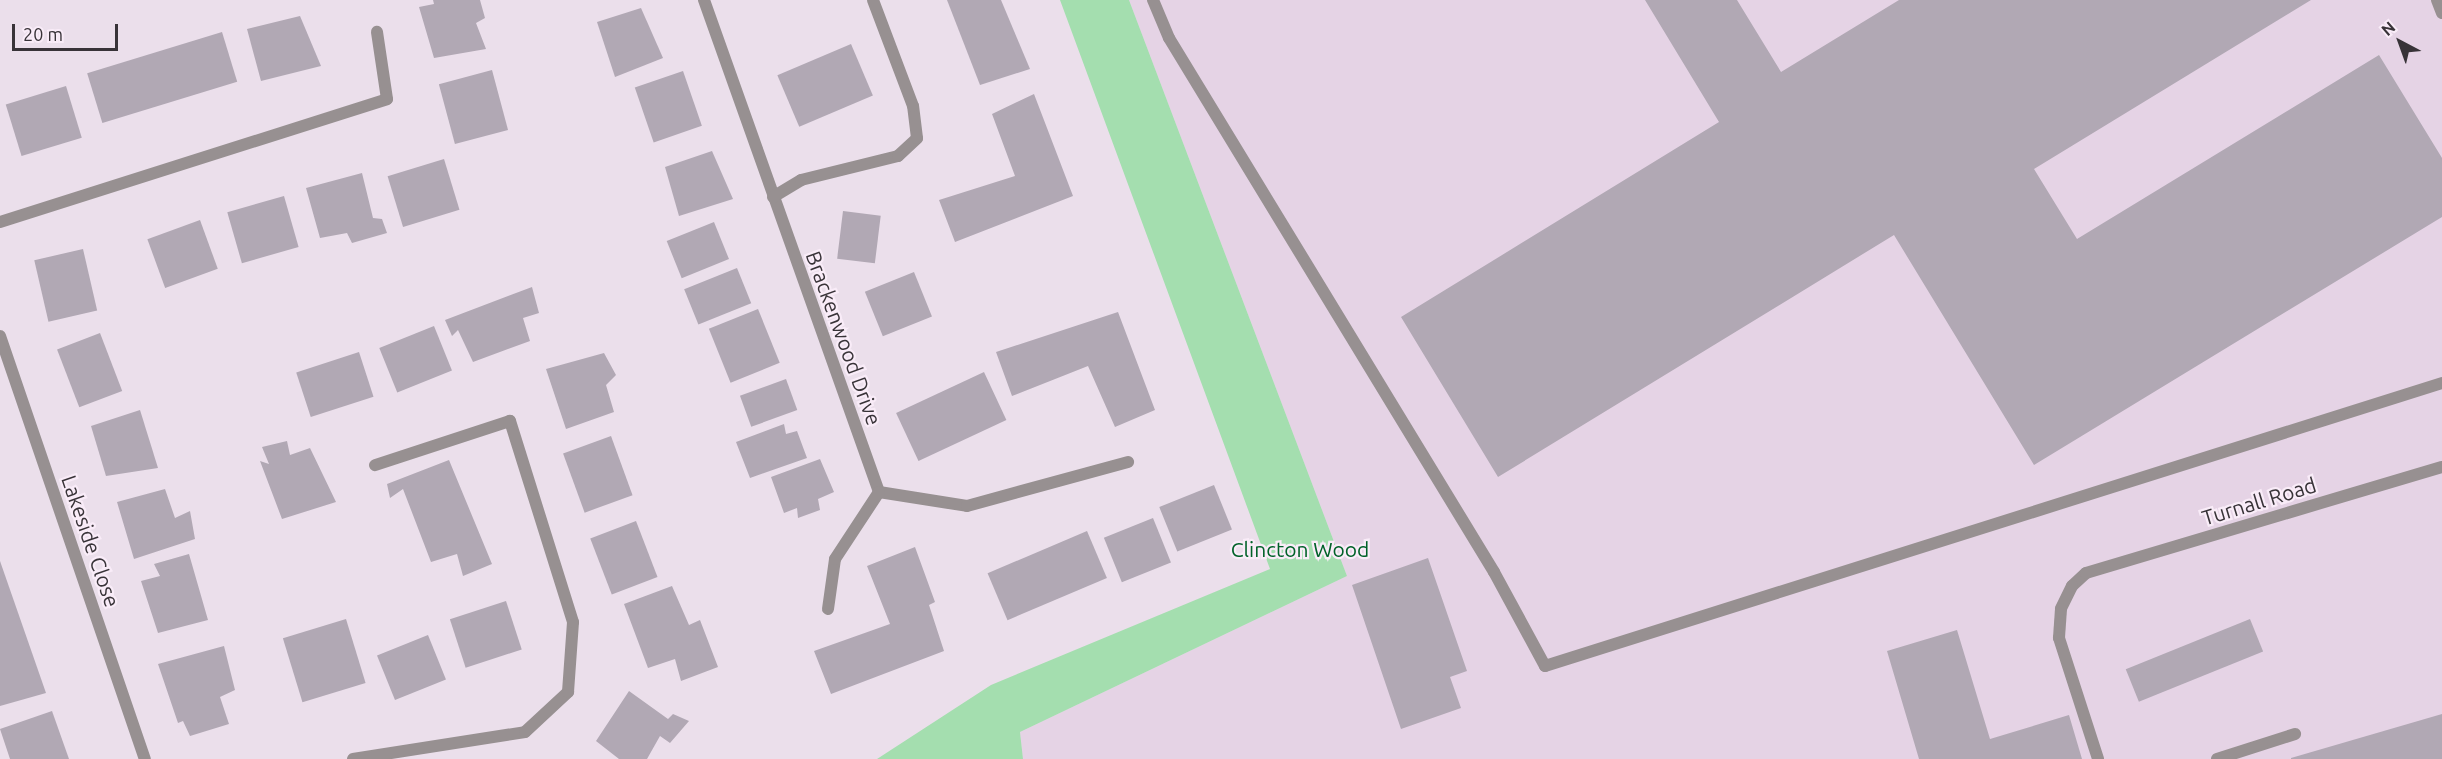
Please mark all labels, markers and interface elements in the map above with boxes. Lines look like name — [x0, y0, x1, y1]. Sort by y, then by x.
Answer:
scale bar — [15, 12, 122, 50]
north arrow — [2370, 12, 2430, 72]
text: N — [2378, 18, 2399, 39]
text: 20 m — [23, 24, 63, 44]
street label: Brackenwood Drive — [801, 248, 887, 428]
street label: Lakeside Close — [57, 472, 125, 610]
street label: Turnall Road — [2199, 472, 2319, 530]
park label: Clincton Wood — [1231, 536, 1369, 562]

